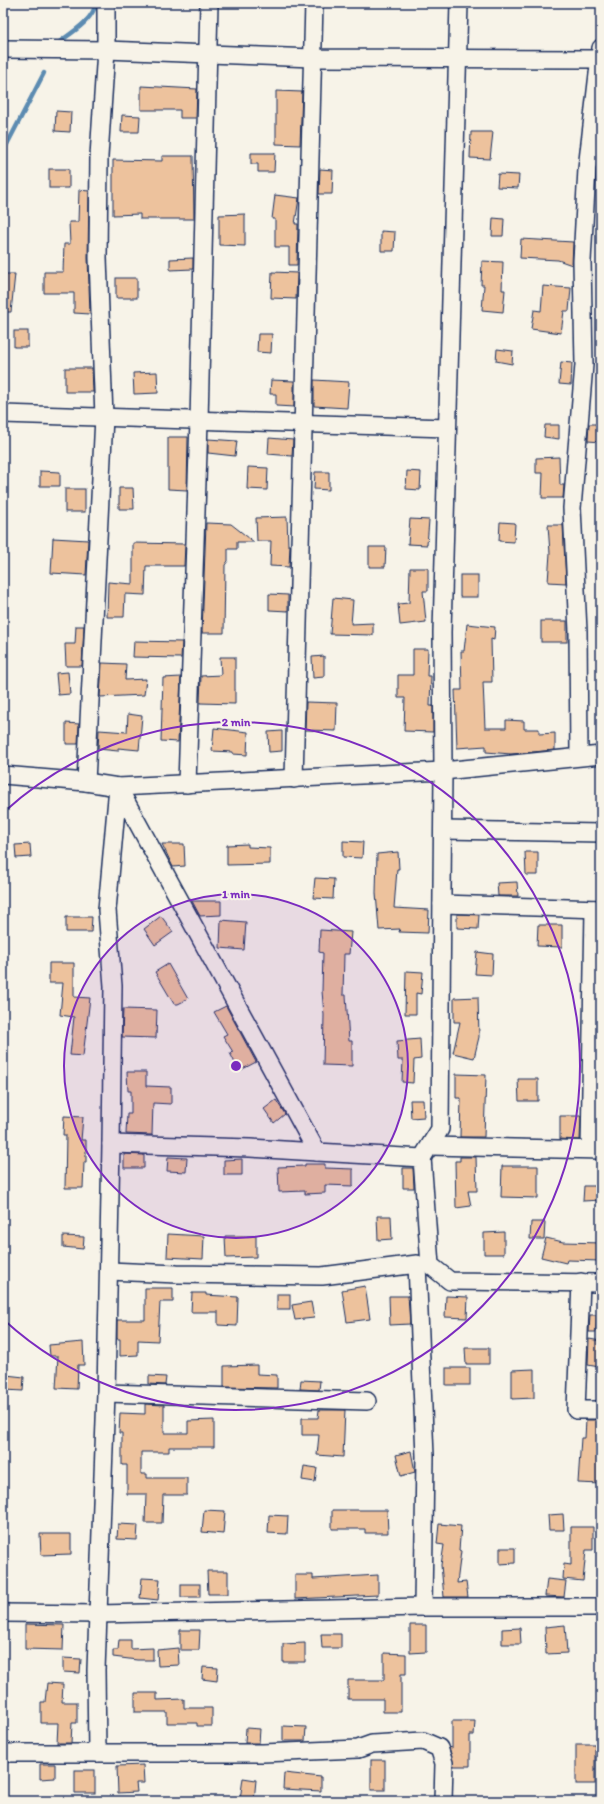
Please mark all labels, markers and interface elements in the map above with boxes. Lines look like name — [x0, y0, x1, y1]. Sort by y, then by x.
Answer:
text: 2 min — [222, 715, 251, 729]
text: 1 min — [222, 887, 251, 901]
centre of rings — [229, 1059, 243, 1073]

